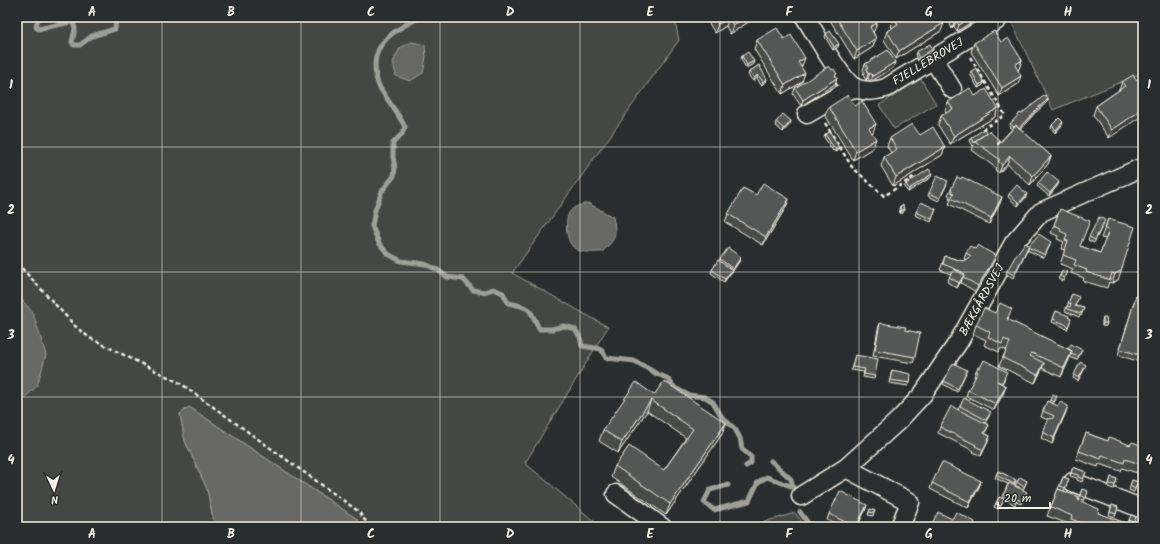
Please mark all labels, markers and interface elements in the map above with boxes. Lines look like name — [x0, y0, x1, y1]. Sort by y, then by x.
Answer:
text: A — [88, 2, 96, 23]
text: B — [227, 2, 235, 23]
text: C — [367, 2, 375, 23]
text: D — [506, 2, 515, 23]
text: E — [646, 2, 654, 23]
text: F — [785, 2, 793, 23]
text: G — [925, 2, 933, 23]
text: H — [1064, 2, 1073, 23]
street label: FJELLEBROVEJ — [889, 33, 968, 91]
text: 1 — [9, 75, 13, 96]
text: 1 — [1147, 75, 1151, 96]
text: 2 — [7, 200, 15, 221]
text: 2 — [1145, 200, 1153, 221]
street label: BÆKGÅRDSVEJ — [954, 260, 1010, 339]
text: 3 — [6, 325, 15, 346]
text: 3 — [1144, 325, 1153, 346]
text: 4 — [7, 450, 15, 471]
text: 4 — [1145, 450, 1153, 471]
north arrow — [34, 470, 74, 510]
scale bar — [998, 484, 1050, 510]
text: 20 m — [1004, 489, 1032, 508]
text: N — [50, 490, 59, 508]
text: A — [88, 524, 96, 544]
text: B — [227, 524, 235, 544]
text: C — [367, 524, 375, 544]
text: D — [506, 524, 515, 544]
text: E — [646, 524, 654, 544]
text: F — [785, 524, 793, 544]
text: G — [925, 524, 933, 544]
text: H — [1064, 524, 1073, 544]

